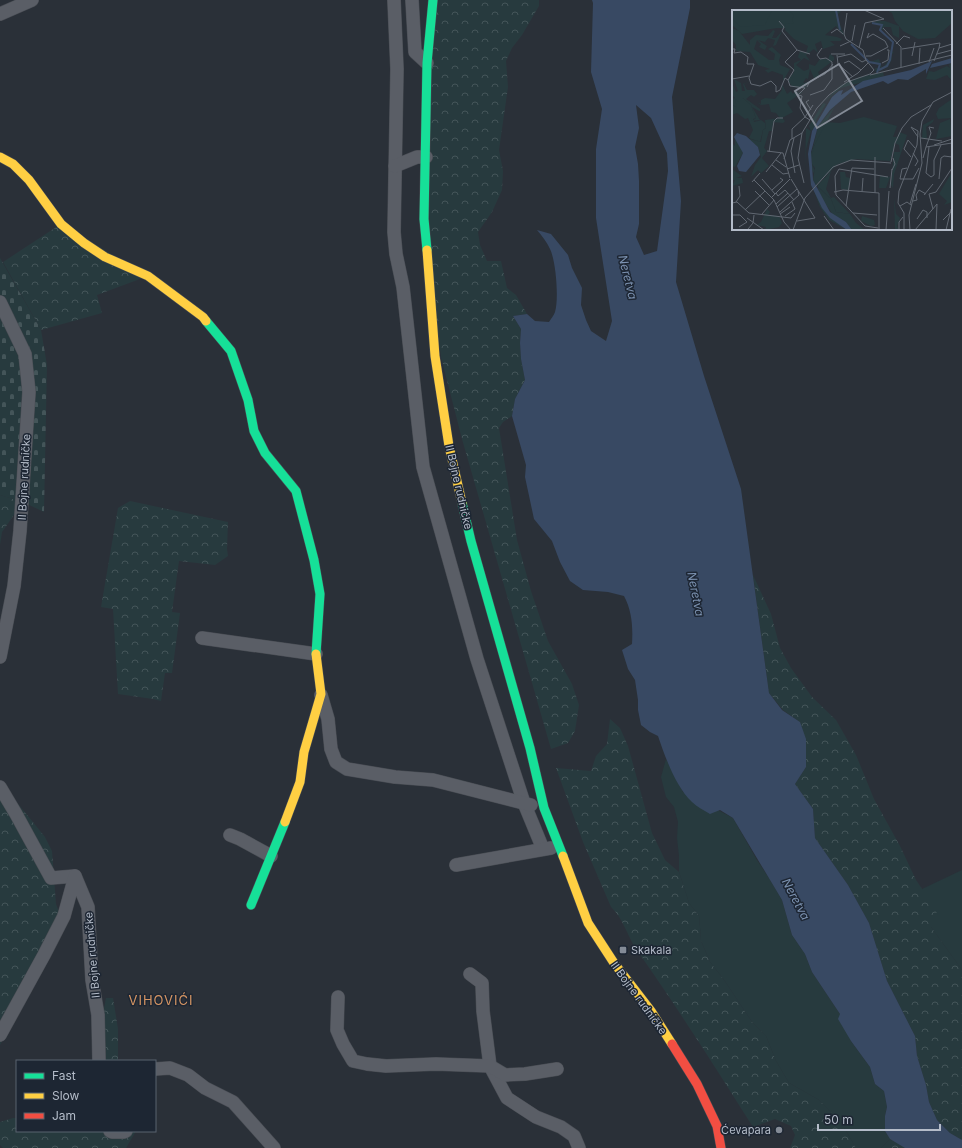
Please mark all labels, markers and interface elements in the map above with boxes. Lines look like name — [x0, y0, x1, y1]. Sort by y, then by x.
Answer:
inset map — [732, 10, 952, 230]
water label: Neretva — [615, 253, 641, 301]
street label: II Bojne rudničke — [15, 433, 33, 521]
street label: II Bojne rudničke — [442, 443, 476, 531]
water label: Neretva — [684, 570, 708, 618]
water label: Neretva — [779, 876, 813, 922]
street label: II Bojne rudničke — [81, 911, 103, 999]
place label: Skakala — [631, 943, 671, 957]
marker: Skakala — [618, 945, 628, 955]
street label: II Bojne rudničke — [608, 959, 670, 1037]
district label: VIHOVIĆI — [128, 992, 194, 1008]
legend — [16, 1060, 156, 1132]
text: Fast — [52, 1068, 76, 1083]
text: Slow — [52, 1088, 80, 1103]
scale bar — [818, 1106, 940, 1132]
text: Jam — [52, 1108, 76, 1123]
text: 50 m — [824, 1112, 853, 1127]
place label: Ćevapara — [721, 1123, 771, 1137]
marker: Ćevapara — [774, 1125, 784, 1135]

